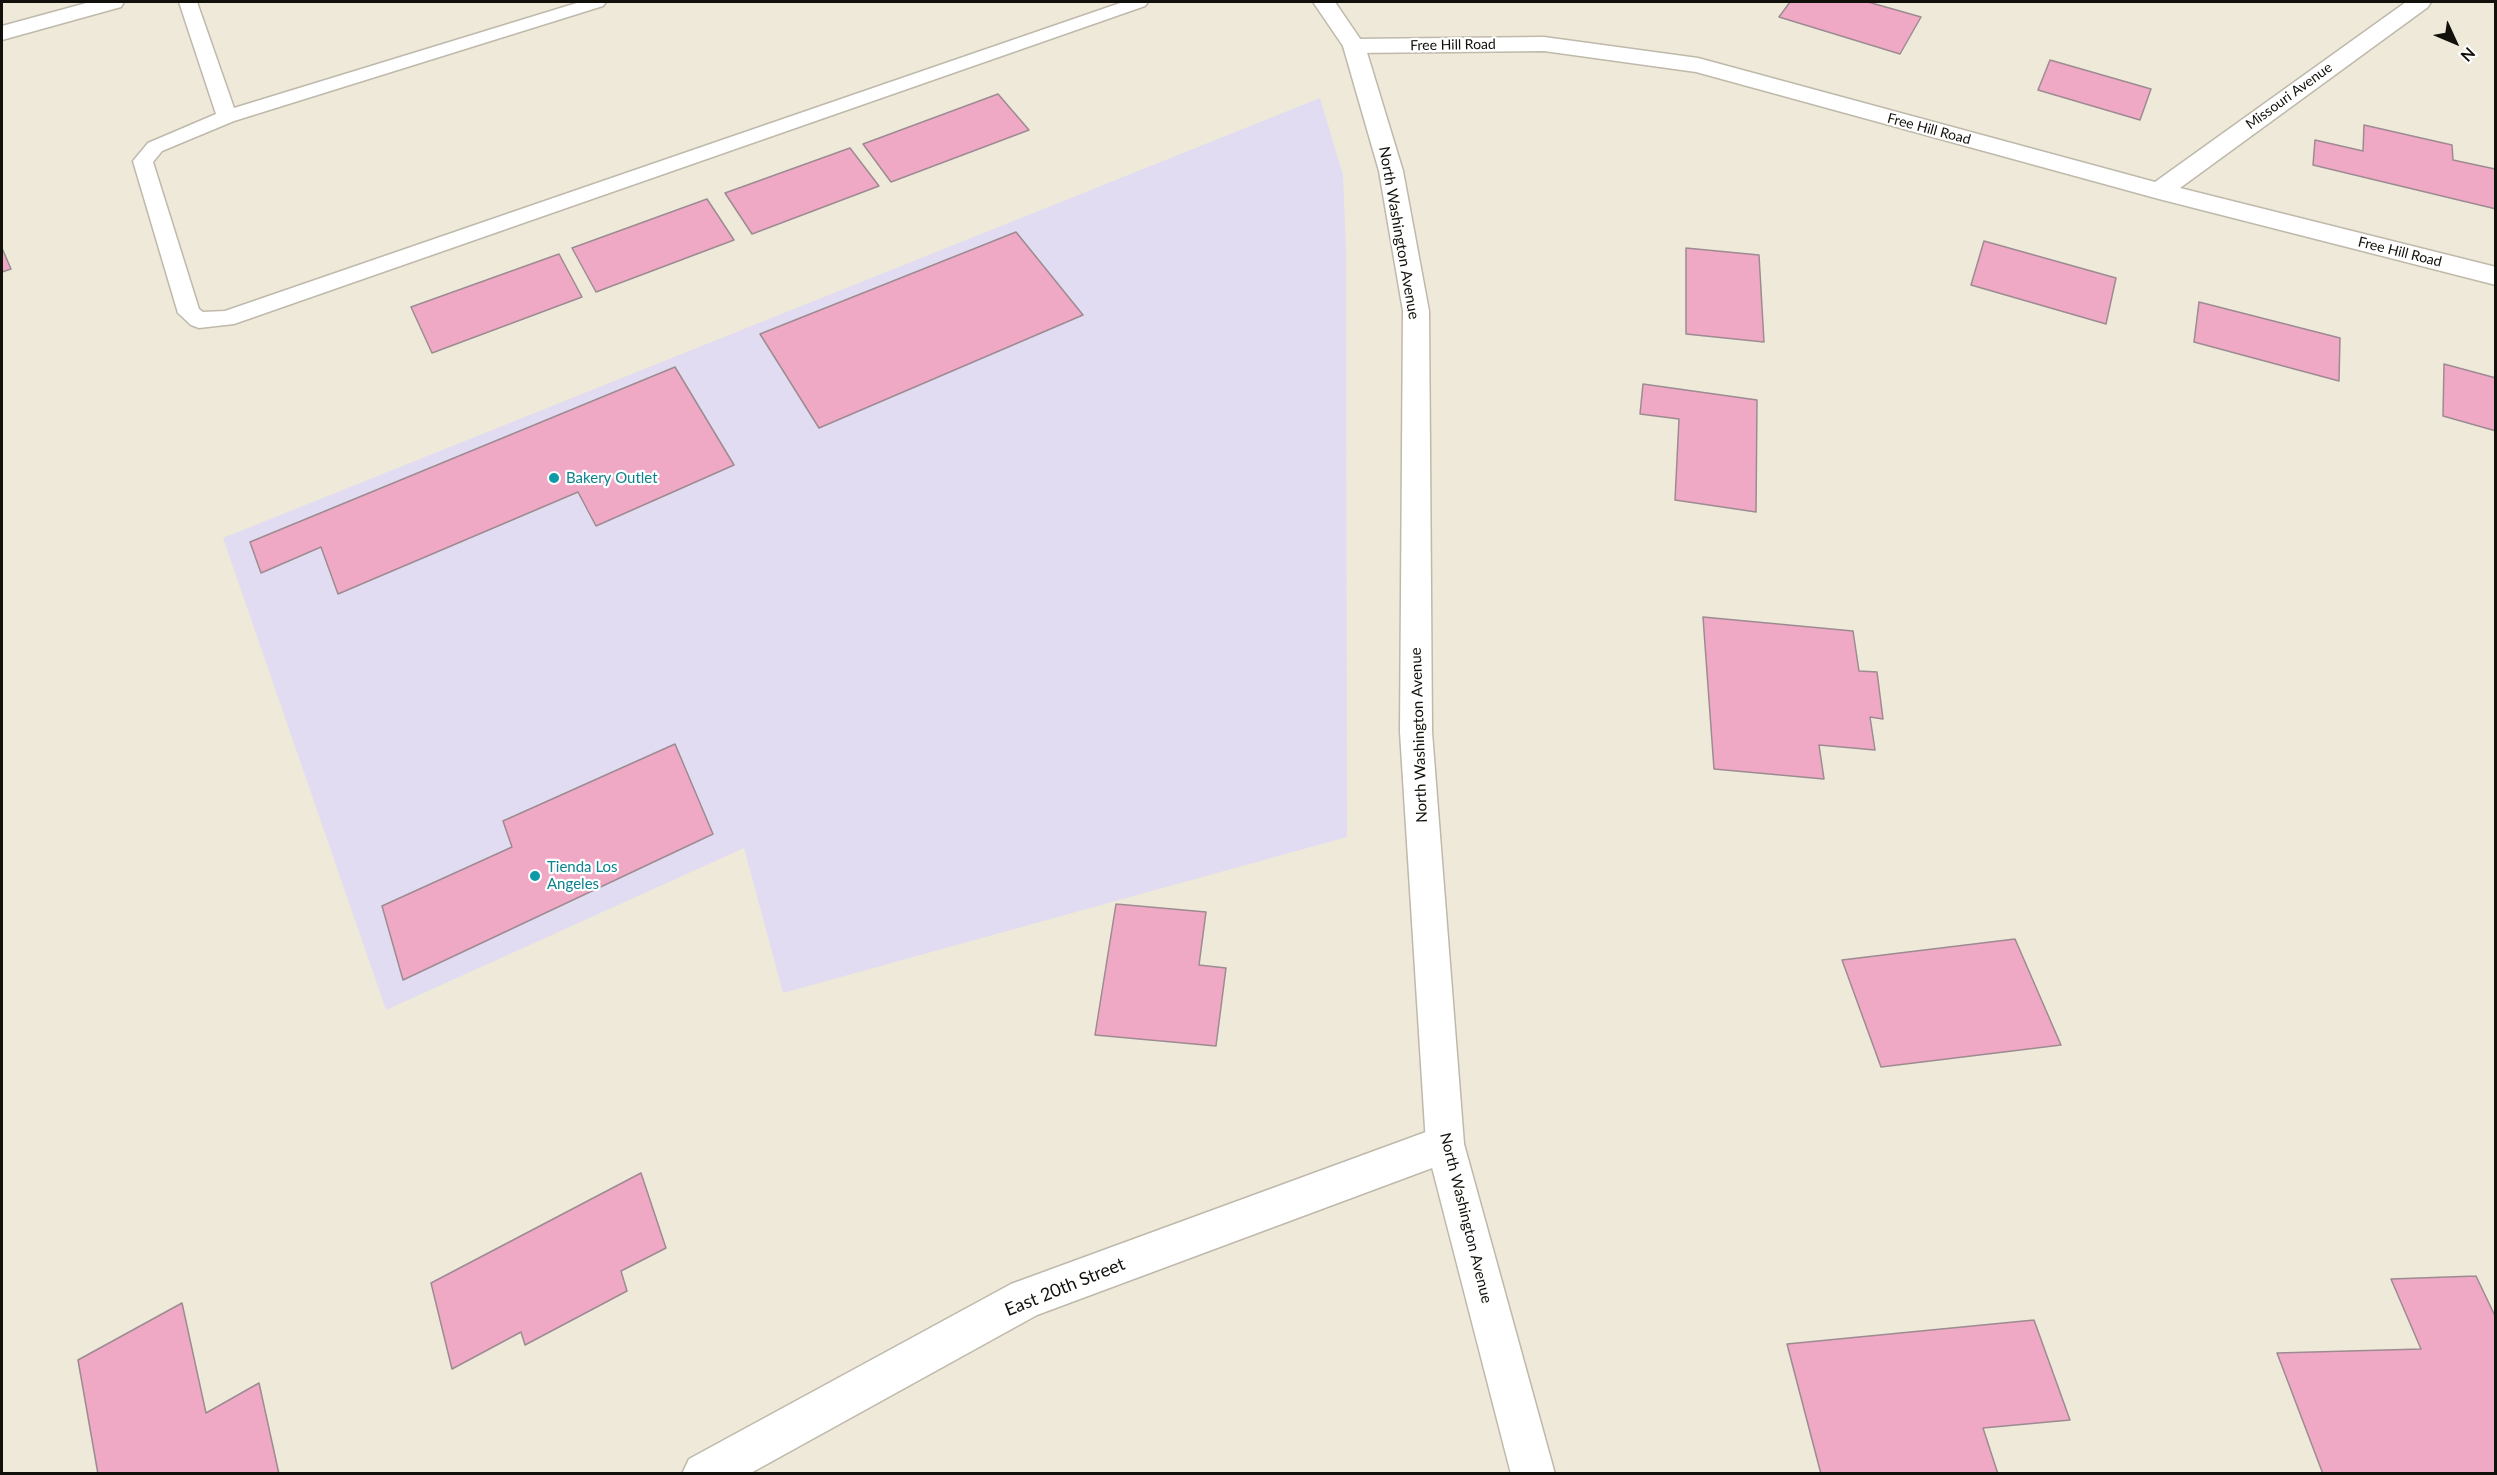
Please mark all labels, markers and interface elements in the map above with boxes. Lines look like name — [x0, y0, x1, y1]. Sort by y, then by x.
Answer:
north arrow — [2425, 12, 2485, 72]
street label: Free Hill Road — [1410, 36, 1496, 54]
text: N — [2457, 44, 2479, 66]
street label: Missouri Avenue — [2243, 59, 2335, 133]
street label: Free Hill Road — [1885, 110, 1973, 148]
street label: North Washington Avenue — [1375, 145, 1423, 321]
street label: Free Hill Road — [2356, 233, 2444, 271]
place label: Bakery Outlet — [566, 469, 658, 487]
marker: Bakery Outlet — [547, 471, 561, 485]
street label: North Washington Avenue — [1407, 647, 1431, 823]
place label: Tienda Los Angeles — [547, 858, 618, 893]
marker: Tienda Los Angeles — [528, 869, 542, 883]
street label: North Washington Avenue — [1436, 1131, 1496, 1305]
street label: East 20th Street — [1002, 1253, 1128, 1321]

